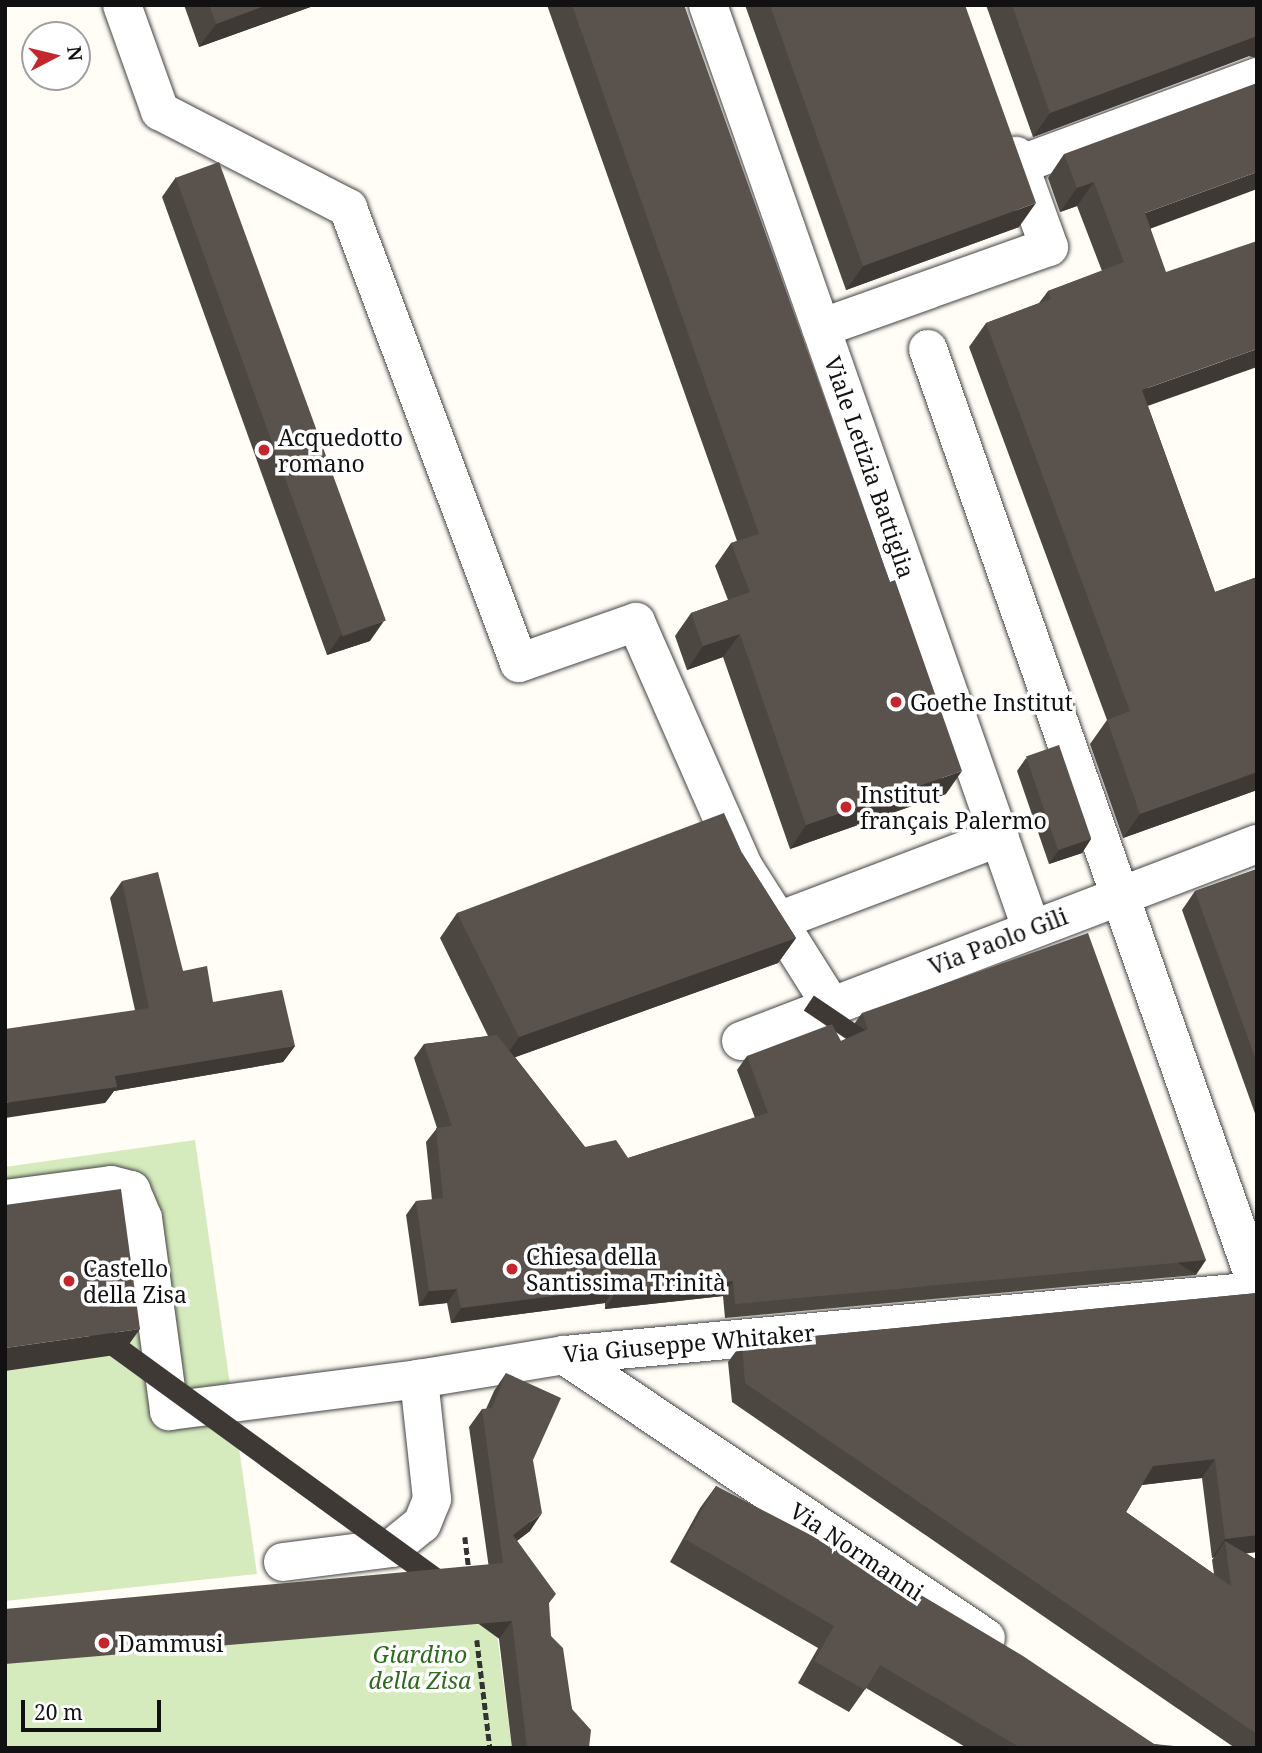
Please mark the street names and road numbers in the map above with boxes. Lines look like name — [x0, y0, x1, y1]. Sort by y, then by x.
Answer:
street label: Viale Letizia Battiglia — [819, 352, 921, 582]
street label: Via Paolo Gili — [925, 902, 1071, 980]
street label: Via Giuseppe Whitaker — [562, 1318, 816, 1368]
street label: Via Normanni — [785, 1496, 929, 1606]

